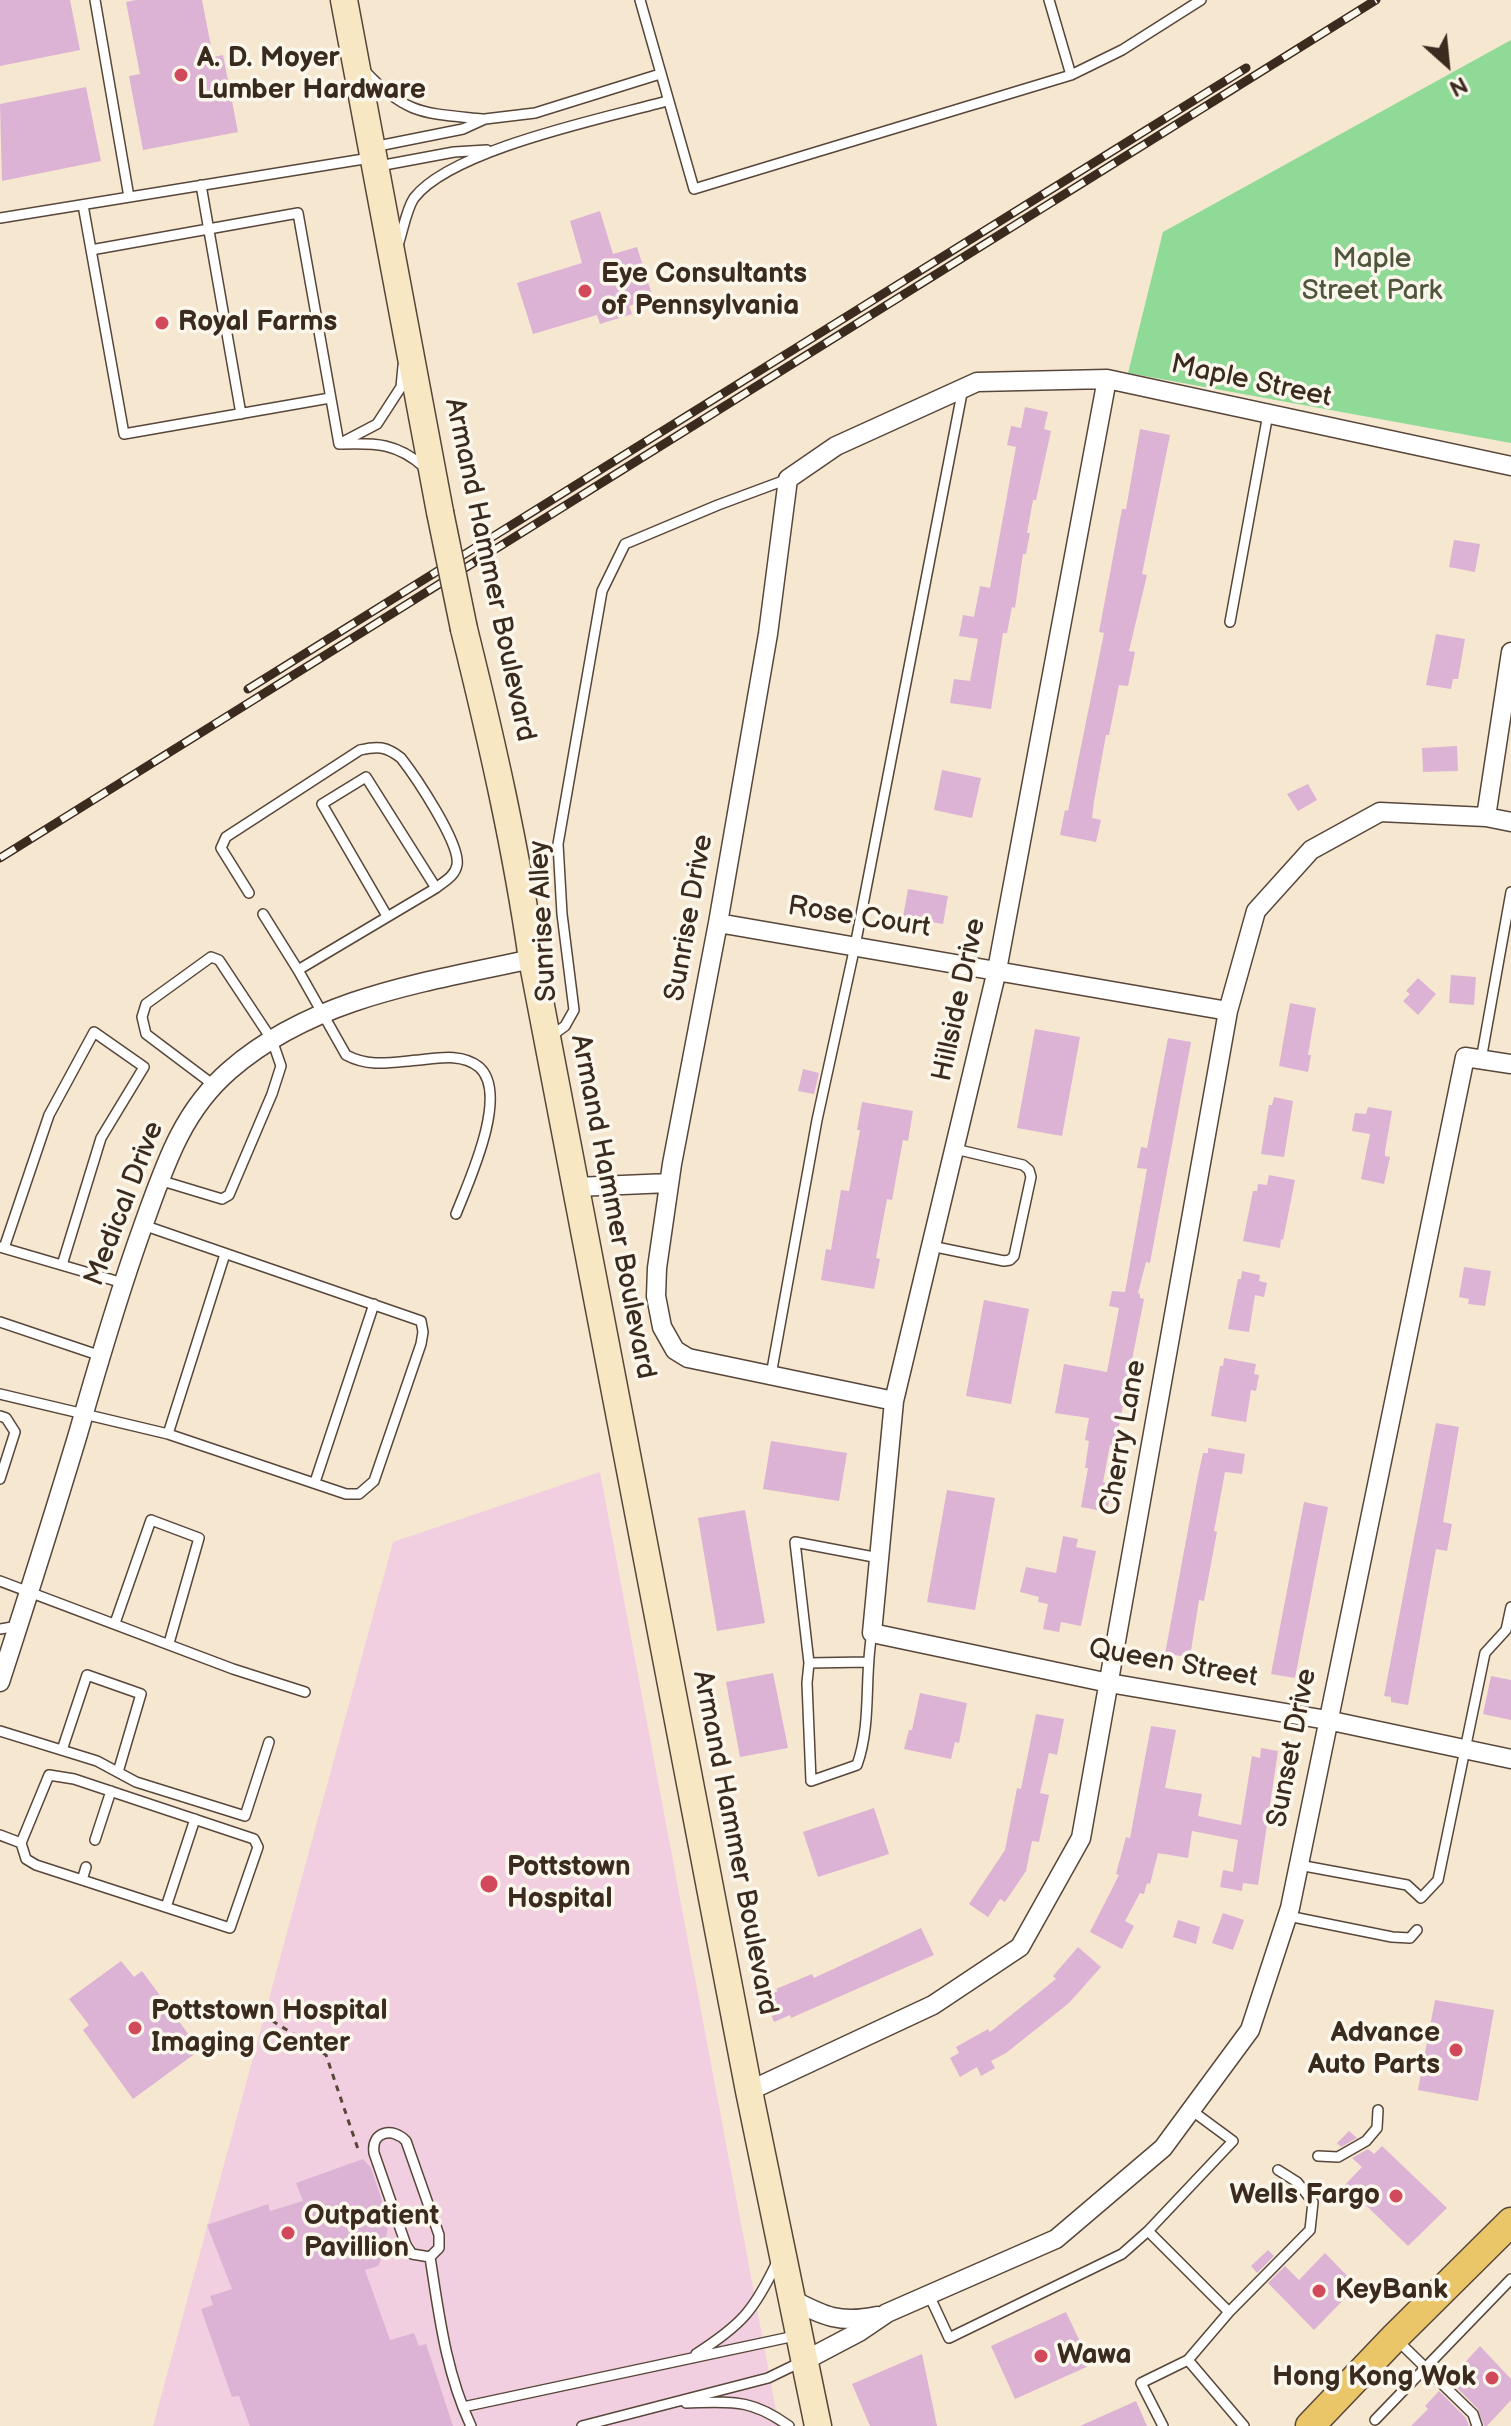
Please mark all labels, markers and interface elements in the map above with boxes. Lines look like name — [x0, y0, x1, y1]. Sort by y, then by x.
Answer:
north arrow — [1407, 24, 1487, 104]
place label: A. D. Moyer Lumber Hardware — [197, 42, 426, 108]
marker: A. D. Moyer Lumber Hardware — [172, 66, 190, 84]
text: N — [1445, 70, 1472, 102]
park label: Maple Street Park — [1302, 243, 1442, 309]
place label: Eye Consultants of Pennsylvania — [601, 258, 807, 324]
marker: Eye Consultants of Pennsylvania — [576, 282, 594, 300]
place label: Royal Farms — [178, 306, 337, 340]
marker: Royal Farms — [153, 314, 171, 332]
street label: Maple Street — [1168, 349, 1334, 415]
street label: Armand Hammer Boulevard — [436, 395, 542, 745]
street label: Sunrise Drive — [659, 832, 721, 1004]
street label: Sunrise Alley — [523, 840, 565, 1002]
street label: Rose Court — [785, 890, 933, 946]
street label: Hillside Drive — [926, 915, 994, 1085]
street label: Armand Hammer Boulevard — [562, 1032, 662, 1382]
street label: Medical Drive — [78, 1117, 172, 1291]
street label: Cherry Lane — [1094, 1358, 1154, 1518]
street label: Queen Street — [1086, 1633, 1260, 1695]
street label: Sunset Drive — [1261, 1666, 1325, 1830]
street label: Armand Hammer Boulevard — [684, 1668, 784, 2018]
place label: Pottstown Hospital — [507, 1851, 631, 1917]
marker: Pottstown Hospital — [478, 1873, 500, 1895]
place label: Pottstown Hospital Imaging Center — [151, 1995, 388, 2061]
place label: Advance Auto Parts — [1308, 2017, 1440, 2083]
marker: Pottstown Hospital Imaging Center — [126, 2019, 144, 2037]
marker: Advance Auto Parts — [1447, 2041, 1465, 2059]
place label: Wells Fargo — [1230, 2179, 1380, 2213]
marker: Wells Fargo — [1387, 2187, 1405, 2205]
place label: Outpatient Pavillion — [304, 2200, 439, 2266]
marker: Outpatient Pavillion — [279, 2224, 297, 2242]
place label: KeyBank — [1335, 2274, 1448, 2308]
marker: KeyBank — [1310, 2282, 1328, 2300]
place label: Wawa — [1057, 2339, 1132, 2373]
marker: Wawa — [1032, 2347, 1050, 2365]
place label: Hong Kong Wok — [1272, 2361, 1476, 2395]
marker: Hong Kong Wok — [1483, 2369, 1501, 2387]

